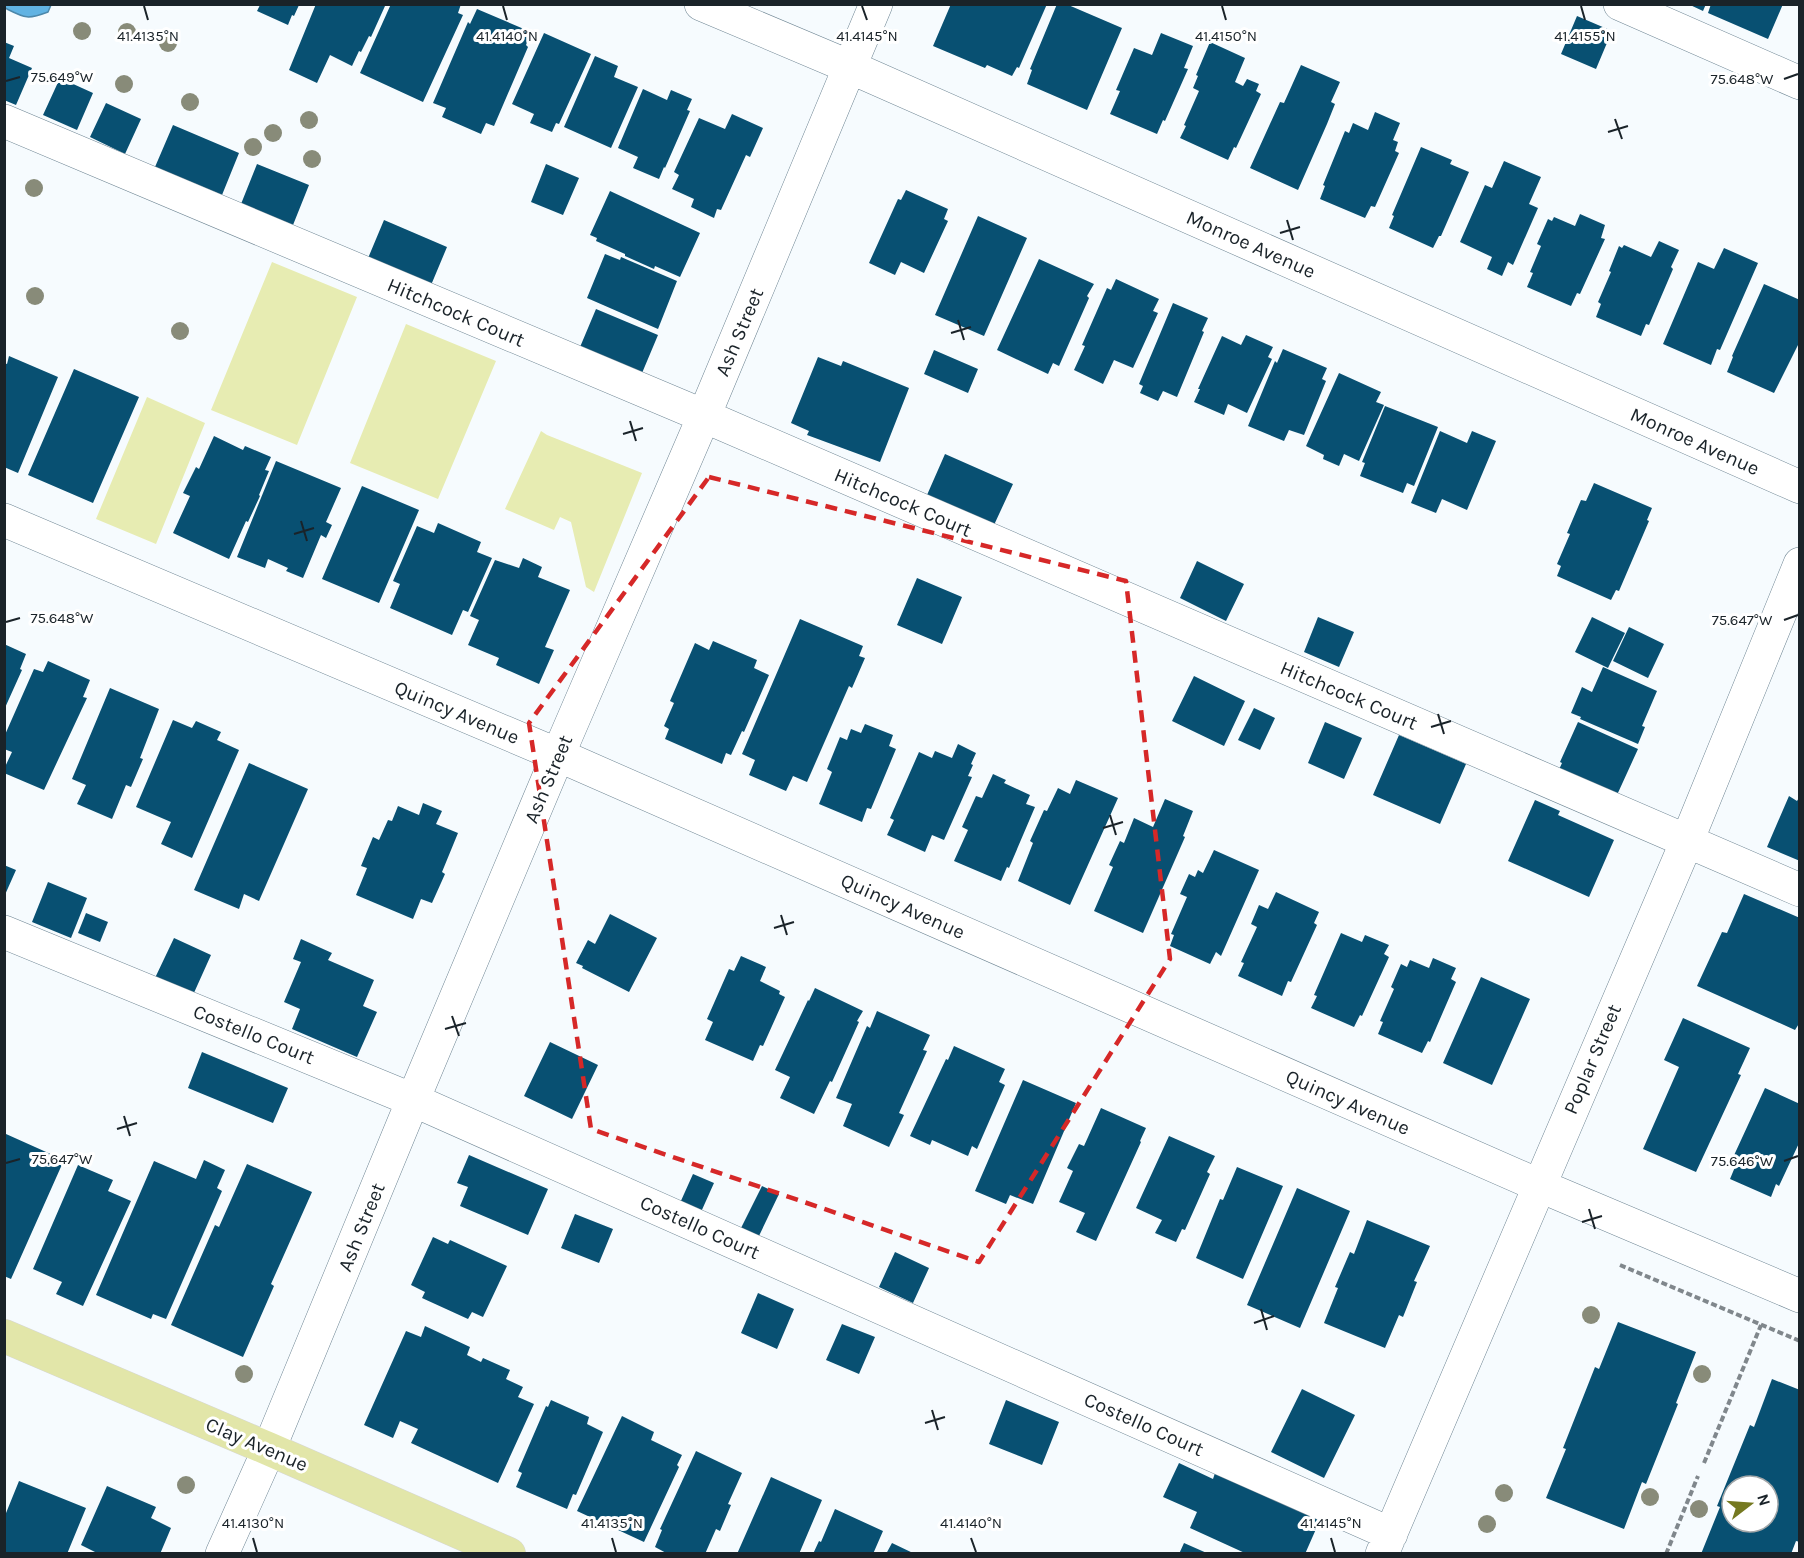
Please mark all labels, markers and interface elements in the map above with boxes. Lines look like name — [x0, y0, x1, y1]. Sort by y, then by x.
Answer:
text: 41.4135°N — [117, 27, 179, 45]
text: 41.4140°N — [476, 27, 538, 45]
text: 41.4145°N — [836, 27, 898, 45]
text: 41.4150°N — [1195, 27, 1257, 45]
text: 41.4155°N — [1554, 27, 1616, 45]
text: 75.649°W — [31, 68, 94, 86]
text: 75.648°W — [1711, 70, 1774, 88]
street label: Monroe Avenue — [1183, 206, 1319, 283]
street label: Hitchcock Court — [384, 273, 528, 352]
street label: Ash Street — [711, 284, 769, 380]
street label: Monroe Avenue — [1627, 403, 1763, 480]
street label: Hitchcock Court — [831, 463, 975, 542]
text: 75.648°W — [31, 609, 94, 627]
text: 75.647°W — [1712, 611, 1773, 629]
street label: Hitchcock Court — [1277, 656, 1421, 735]
street label: Quincy Avenue — [391, 676, 523, 749]
street label: Ash Street — [520, 731, 578, 827]
street label: Quincy Avenue — [837, 869, 968, 944]
street label: Costello Court — [190, 1000, 318, 1069]
street label: Poplar Street — [1559, 1000, 1626, 1118]
street label: Quincy Avenue — [1282, 1065, 1413, 1140]
text: 75.647°W — [32, 1150, 93, 1168]
text: 75.646°W — [1711, 1152, 1774, 1170]
street label: Ash Street — [333, 1179, 390, 1275]
street label: Costello Court — [636, 1191, 764, 1264]
street label: Costello Court — [1080, 1388, 1208, 1461]
street label: Clay Avenue — [202, 1413, 311, 1476]
north arrow — [1720, 1474, 1780, 1534]
text: N — [1753, 1491, 1775, 1508]
text: 41.4130°N — [222, 1514, 284, 1532]
text: 41.4135°N — [581, 1514, 643, 1532]
text: 41.4140°N — [940, 1514, 1002, 1532]
text: 41.4145°N — [1300, 1514, 1362, 1532]

